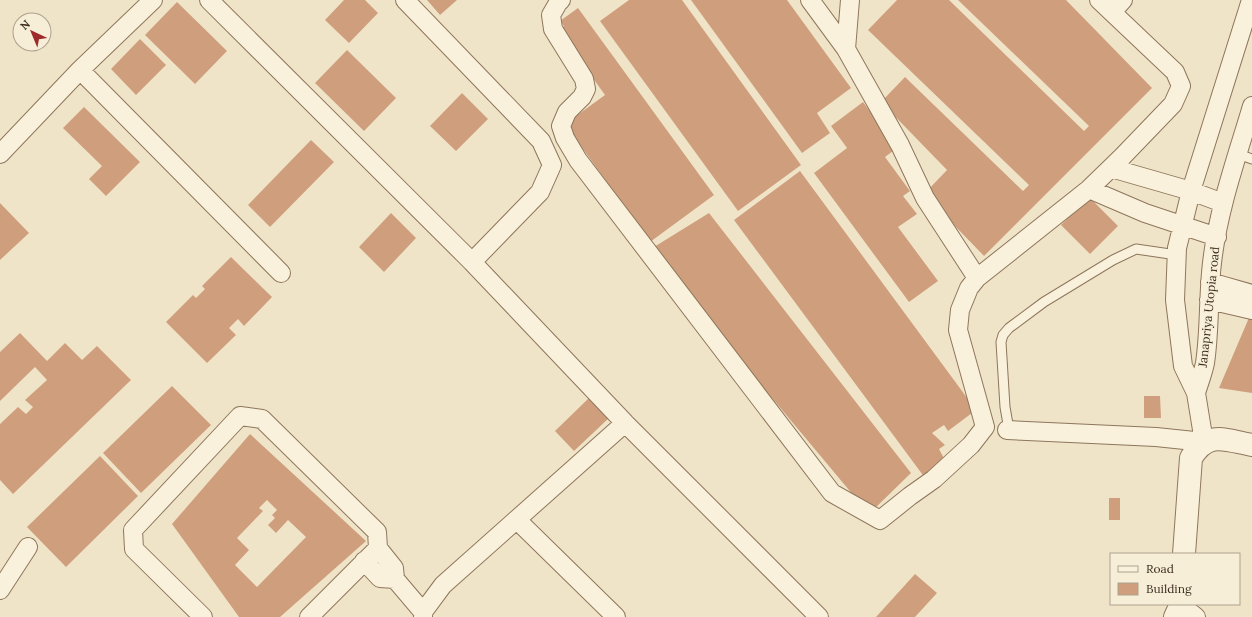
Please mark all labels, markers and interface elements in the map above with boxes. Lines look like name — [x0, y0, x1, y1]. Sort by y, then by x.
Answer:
north arrow — [12, 12, 52, 52]
text: N — [17, 16, 33, 33]
street label: Janapriya Utopia road — [1195, 246, 1222, 369]
legend — [1110, 553, 1240, 605]
text: Road — [1146, 561, 1174, 576]
text: Building — [1146, 581, 1192, 596]

